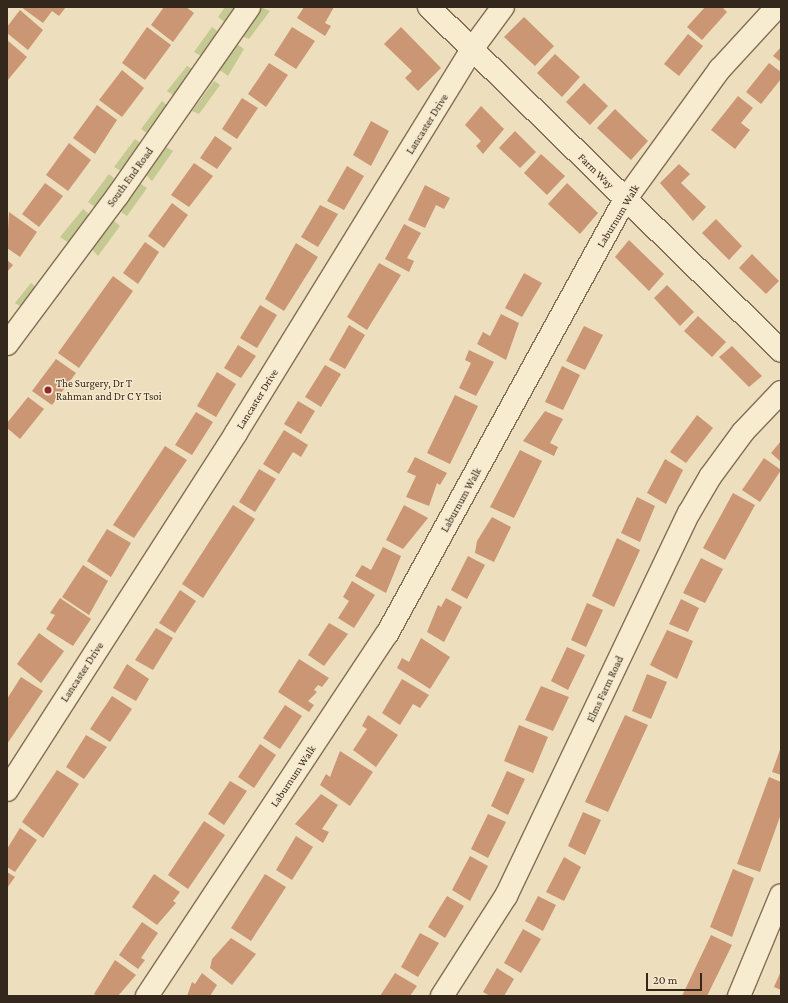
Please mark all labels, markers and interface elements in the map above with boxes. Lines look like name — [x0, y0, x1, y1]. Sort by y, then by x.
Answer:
street label: Lancaster Drive — [403, 91, 451, 157]
street label: South End Road — [104, 145, 156, 209]
street label: Farm Way — [575, 150, 617, 192]
street label: Laburnum Walk — [594, 182, 642, 250]
street label: Lancaster Drive — [233, 366, 281, 432]
place label: The Surgery, Dr T Rahman and Dr C Y Tsoi — [56, 377, 162, 403]
marker: The Surgery, Dr T Rahman and Dr C Y Tsoi — [43, 385, 53, 395]
street label: Laburnum Walk — [438, 466, 484, 534]
street label: Lancaster Drive — [58, 640, 106, 704]
street label: Elms Farm Road — [584, 654, 626, 724]
street label: Laburnum Walk — [268, 743, 318, 809]
scale bar — [648, 965, 704, 991]
text: 20 m — [653, 973, 677, 987]

